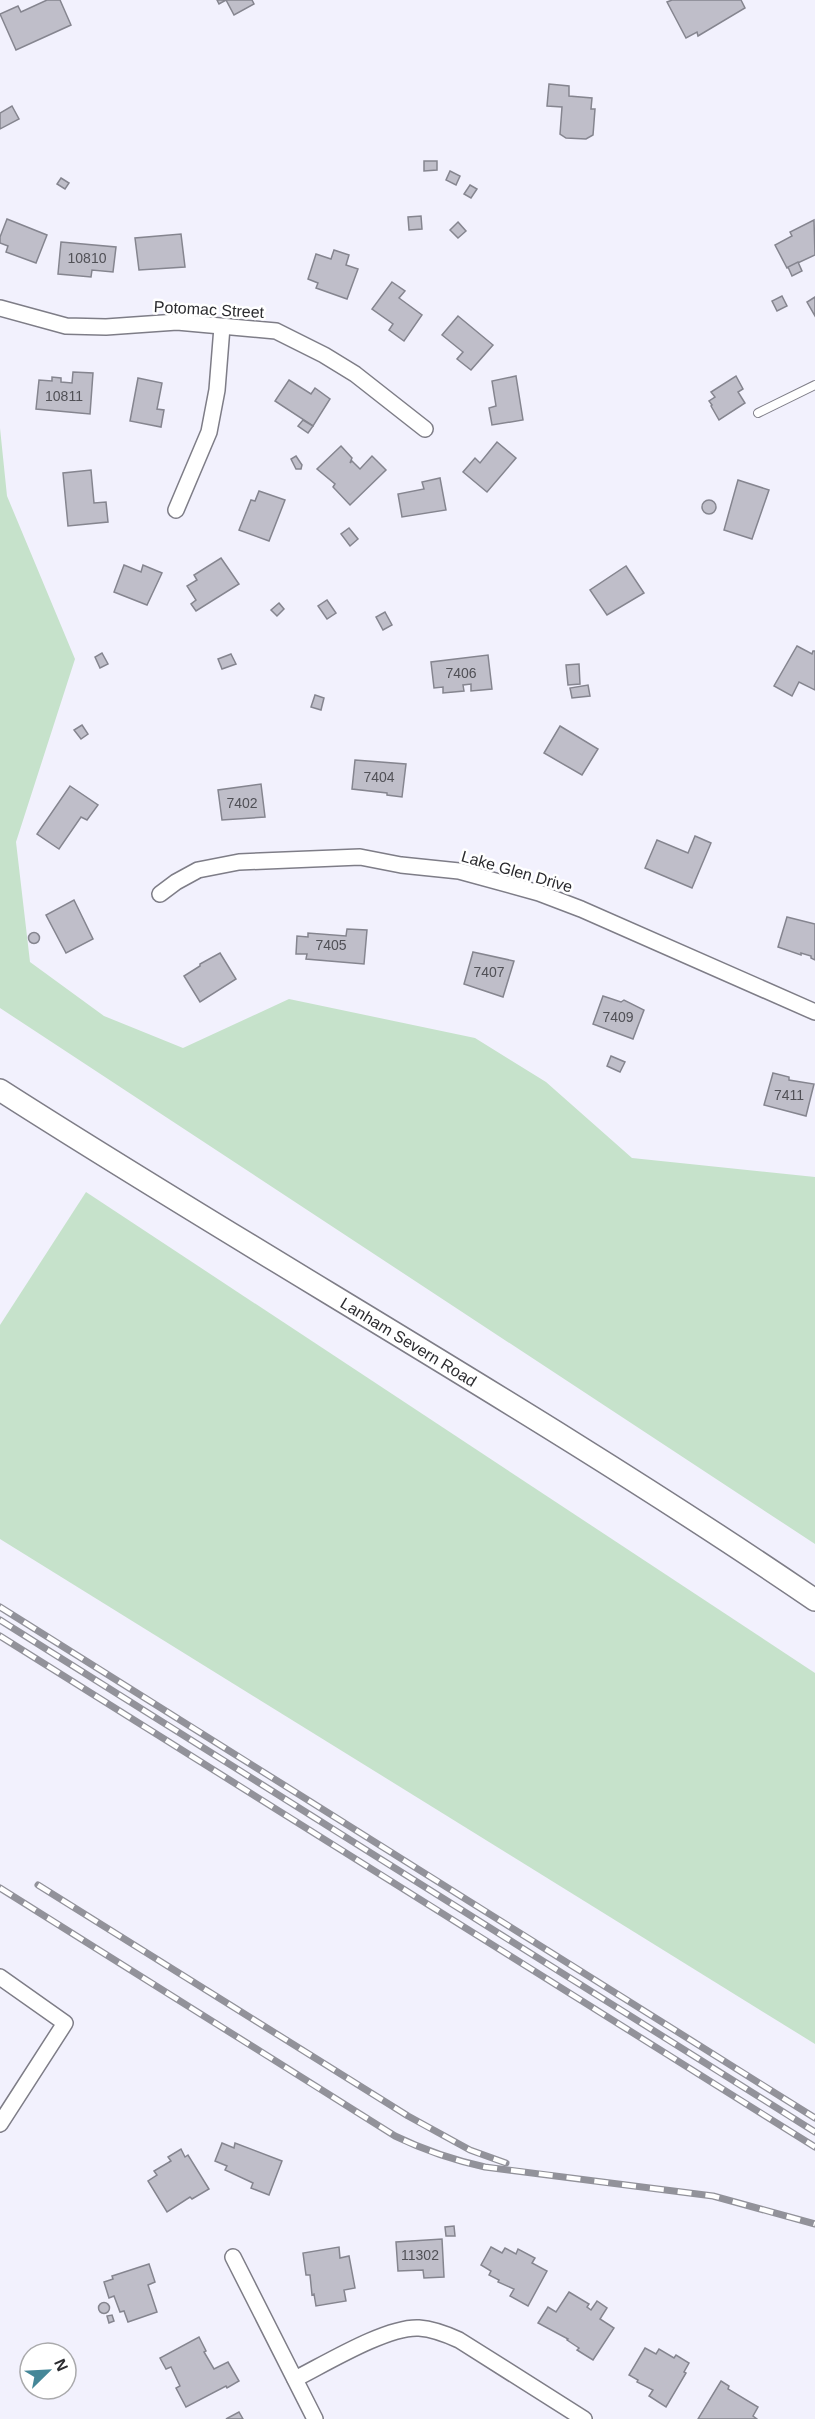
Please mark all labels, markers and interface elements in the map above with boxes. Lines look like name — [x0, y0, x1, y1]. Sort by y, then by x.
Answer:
house number: 10810 — [68, 250, 107, 266]
street label: Potomac Street — [153, 298, 265, 321]
house number: 10811 — [45, 388, 83, 404]
house number: 7406 — [445, 665, 477, 681]
house number: 7404 — [363, 769, 395, 785]
house number: 7402 — [226, 795, 258, 811]
street label: Lake Glen Drive — [459, 847, 574, 895]
house number: 7405 — [315, 937, 347, 953]
house number: 7407 — [473, 964, 505, 980]
house number: 7409 — [602, 1009, 634, 1025]
house number: 7411 — [774, 1087, 804, 1103]
street label: Lanham Severn Road — [338, 1294, 479, 1390]
house number: 11302 — [401, 2247, 439, 2263]
north arrow — [18, 2341, 78, 2401]
text: N — [51, 2356, 71, 2374]

